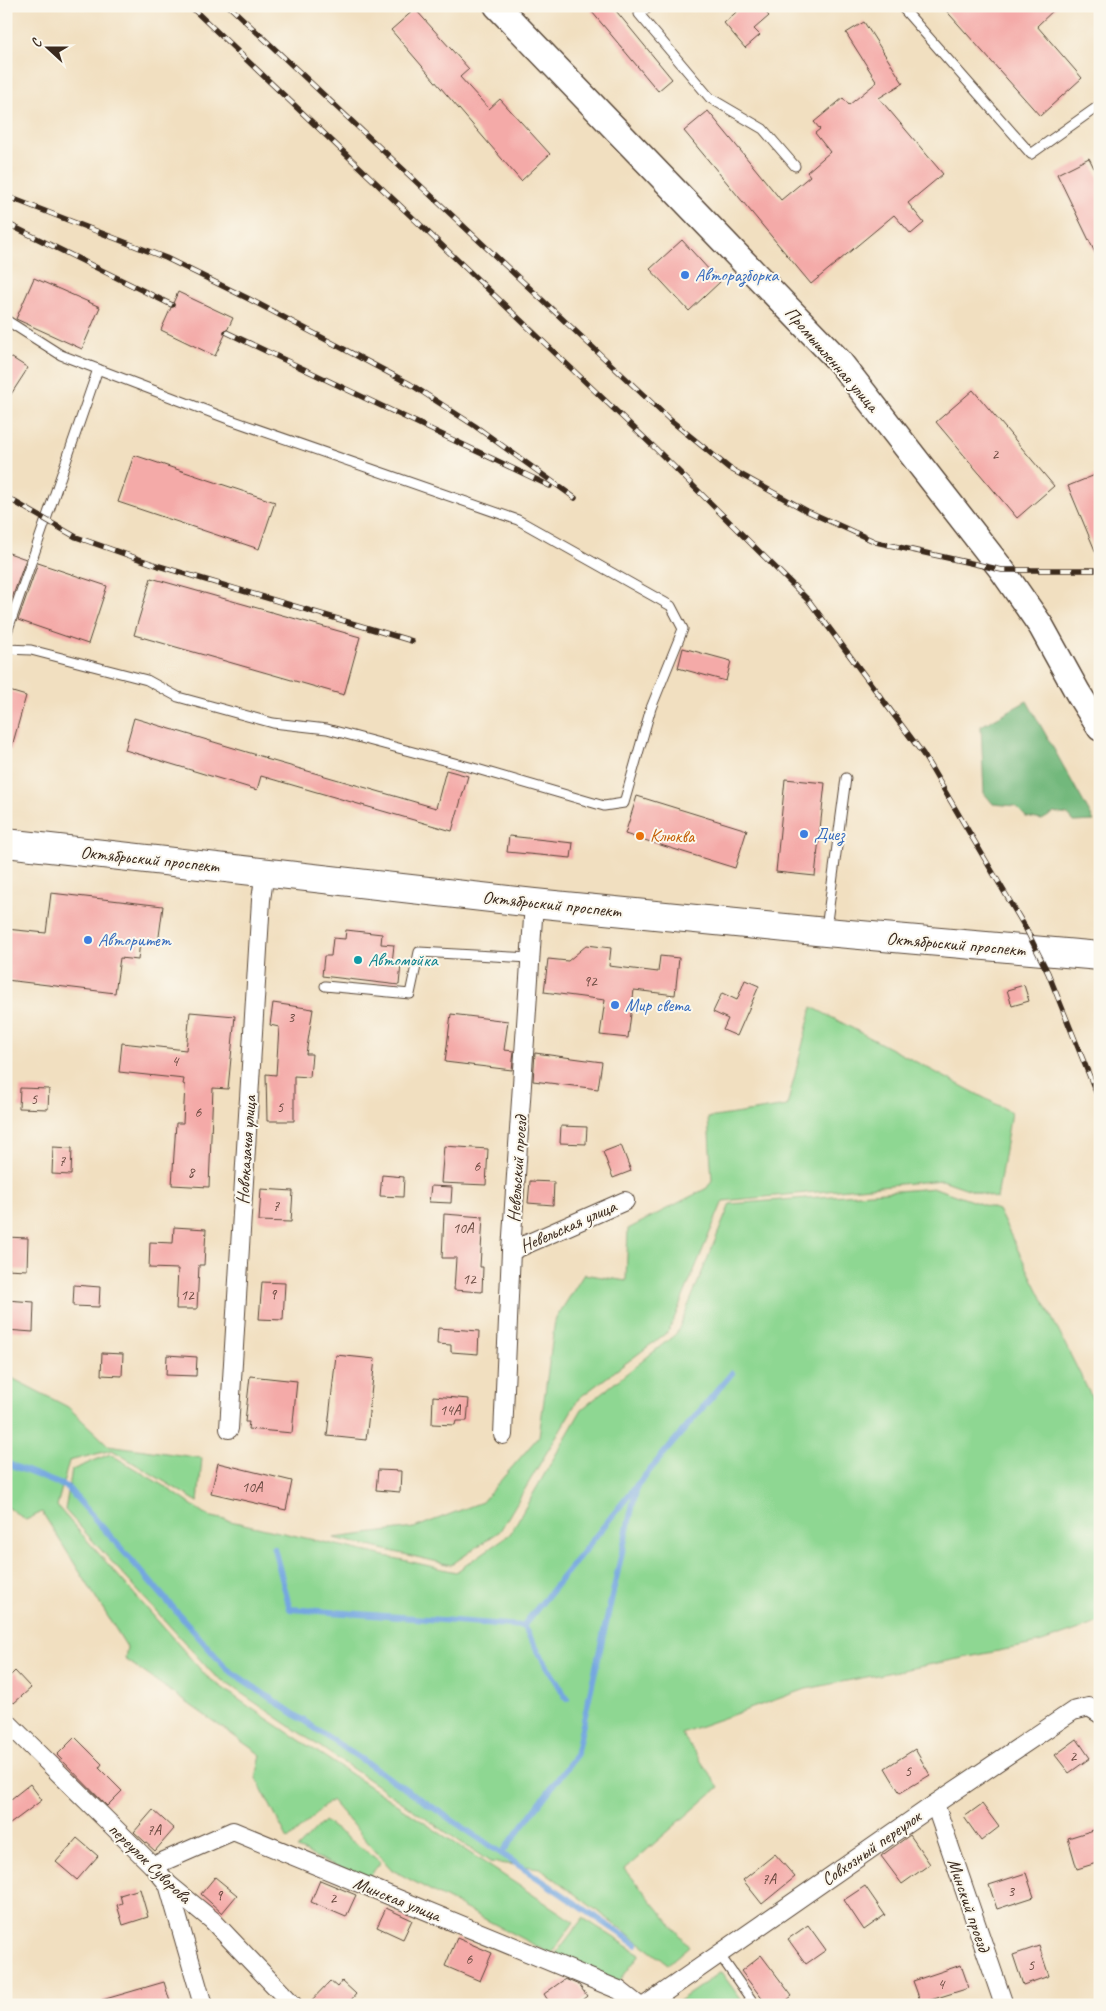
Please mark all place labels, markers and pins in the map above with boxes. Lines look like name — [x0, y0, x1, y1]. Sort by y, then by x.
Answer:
place label: Авторазборка — [695, 264, 779, 287]
marker: Авторазборка — [679, 269, 691, 281]
place label: Диез — [814, 823, 846, 846]
place label: Клюква — [650, 825, 696, 847]
marker: Диез — [798, 828, 810, 840]
marker: Клюква — [634, 830, 646, 842]
place label: Авторитет — [98, 929, 172, 951]
marker: Авторитет — [82, 934, 94, 946]
place label: Автомойка — [368, 949, 439, 971]
marker: Автомойка — [352, 954, 364, 966]
place label: Мир света — [625, 994, 691, 1016]
marker: Мир света — [609, 999, 621, 1011]

